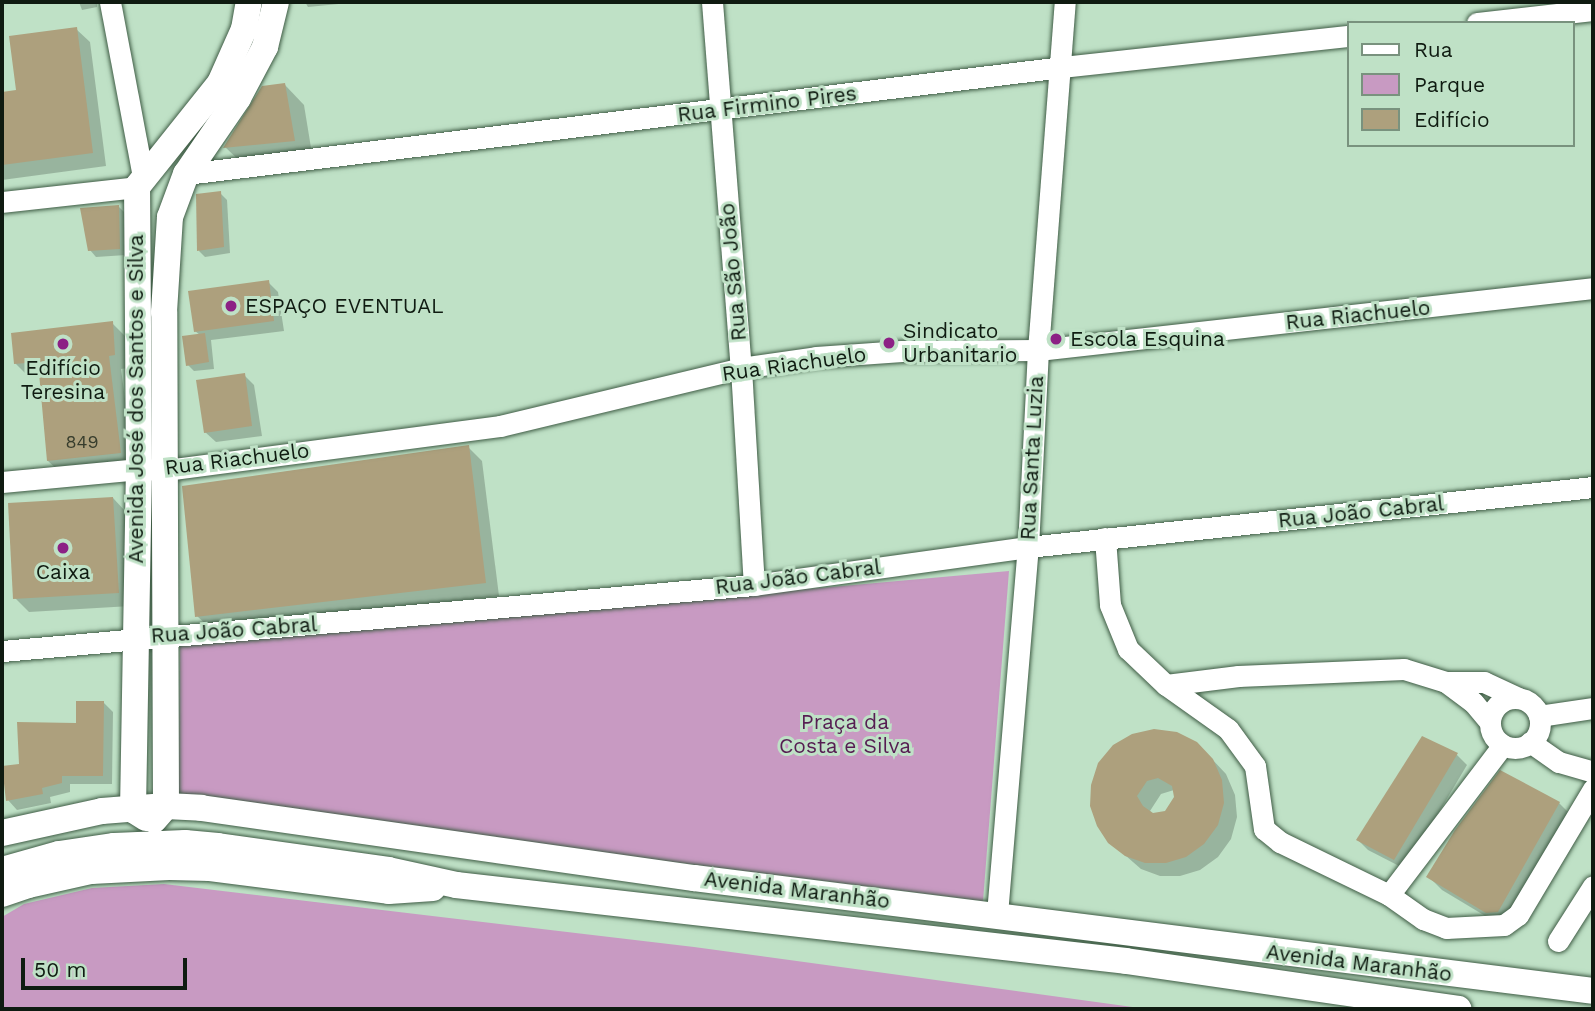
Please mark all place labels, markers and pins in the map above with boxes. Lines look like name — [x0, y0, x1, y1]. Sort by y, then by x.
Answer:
place label: ESPAÇO EVENTUAL — [245, 293, 444, 319]
marker: ESPAÇO EVENTUAL — [223, 298, 239, 314]
place label: Sindicato Urbanitario — [903, 318, 1017, 368]
place label: Escola Esquina — [1070, 326, 1225, 352]
marker: Escola Esquina — [1048, 331, 1064, 347]
marker: Sindicato Urbanitario — [881, 335, 897, 351]
marker: Edifício Teresina — [55, 336, 71, 352]
place label: Edifício Teresina — [21, 355, 105, 405]
marker: Caixa — [55, 540, 71, 556]
place label: Caixa — [36, 559, 90, 585]

